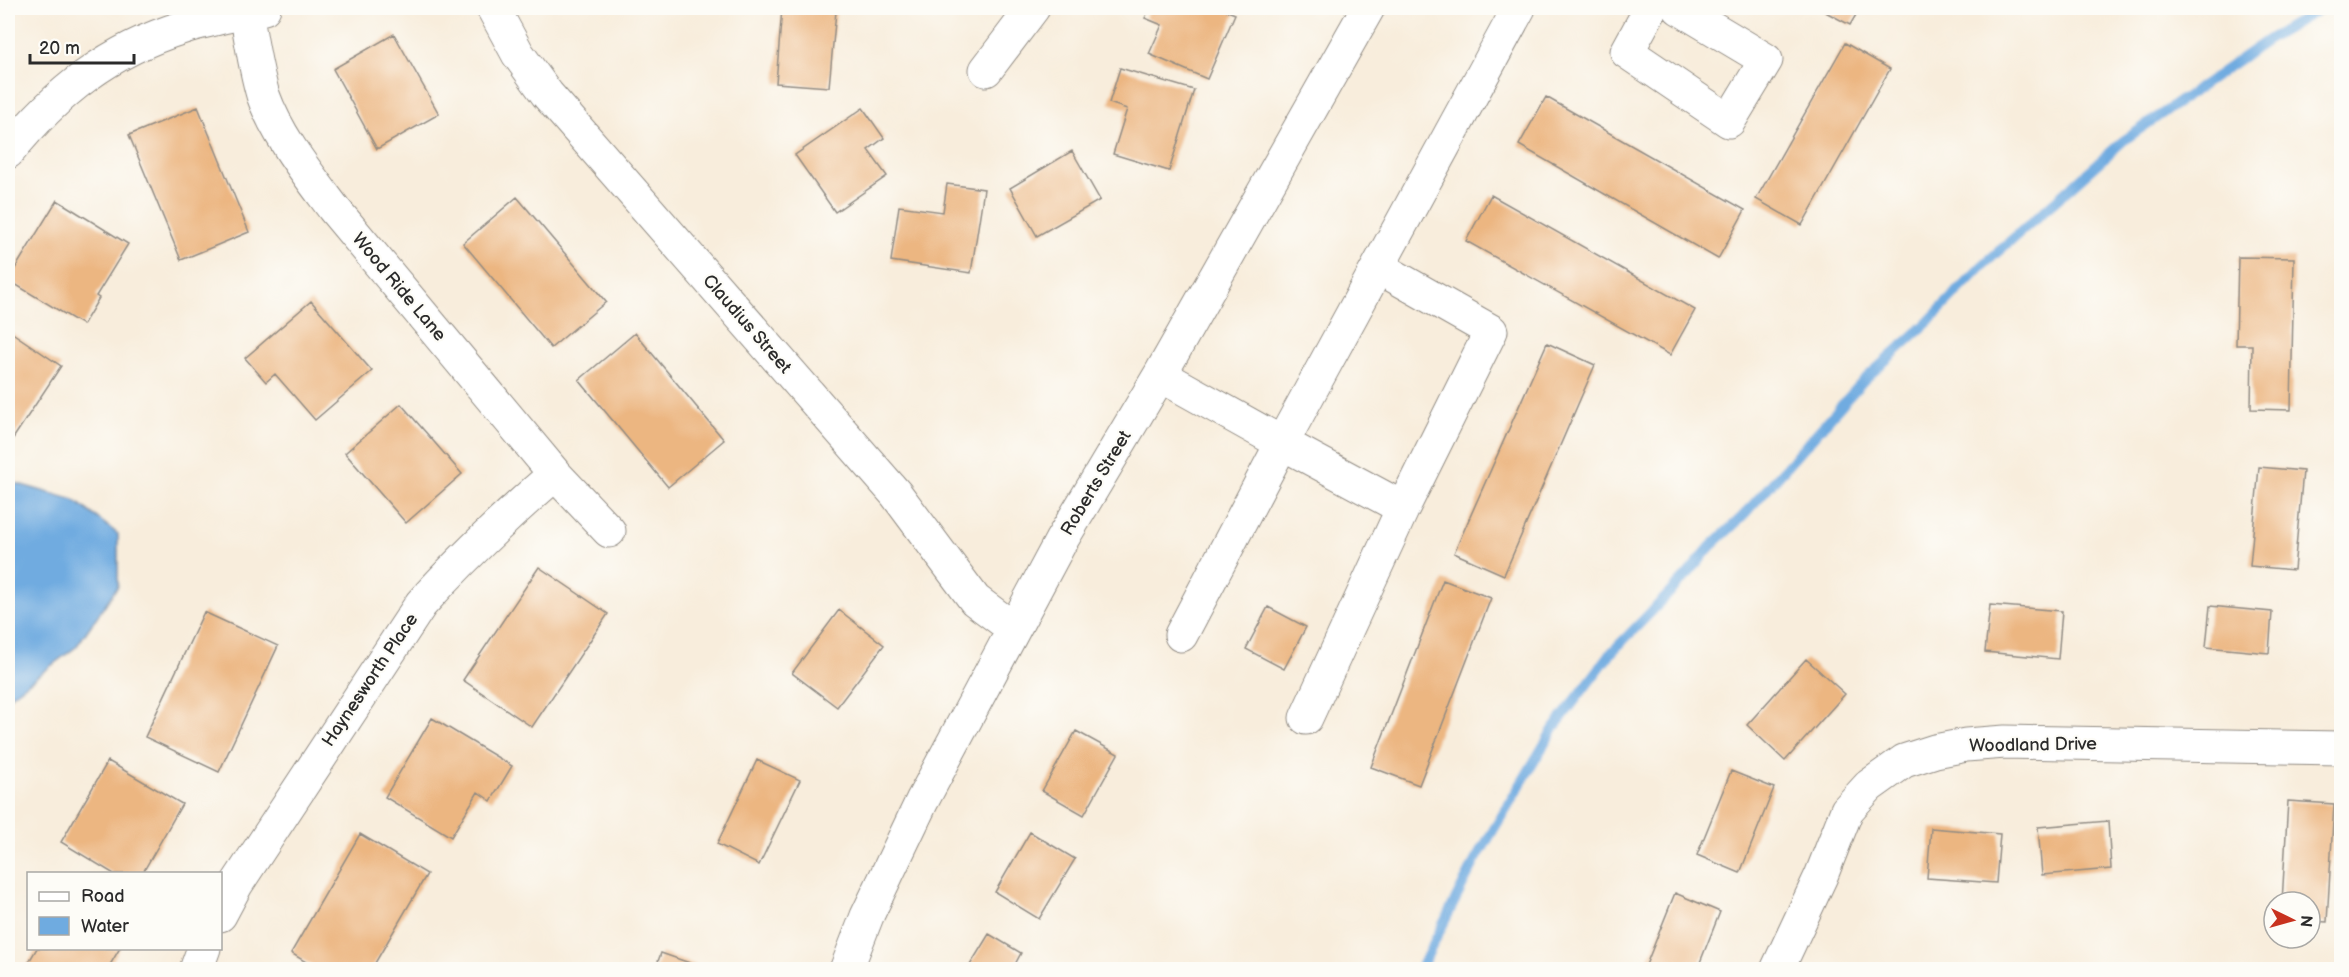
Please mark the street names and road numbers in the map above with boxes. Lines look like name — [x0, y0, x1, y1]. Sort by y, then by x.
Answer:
street label: Wood Ride Lane — [348, 229, 451, 346]
street label: Claudius Street — [698, 270, 796, 378]
street label: Roberts Street — [1056, 426, 1136, 539]
street label: Haynesworth Place — [318, 609, 423, 751]
street label: Woodland Drive — [1969, 733, 2097, 757]

